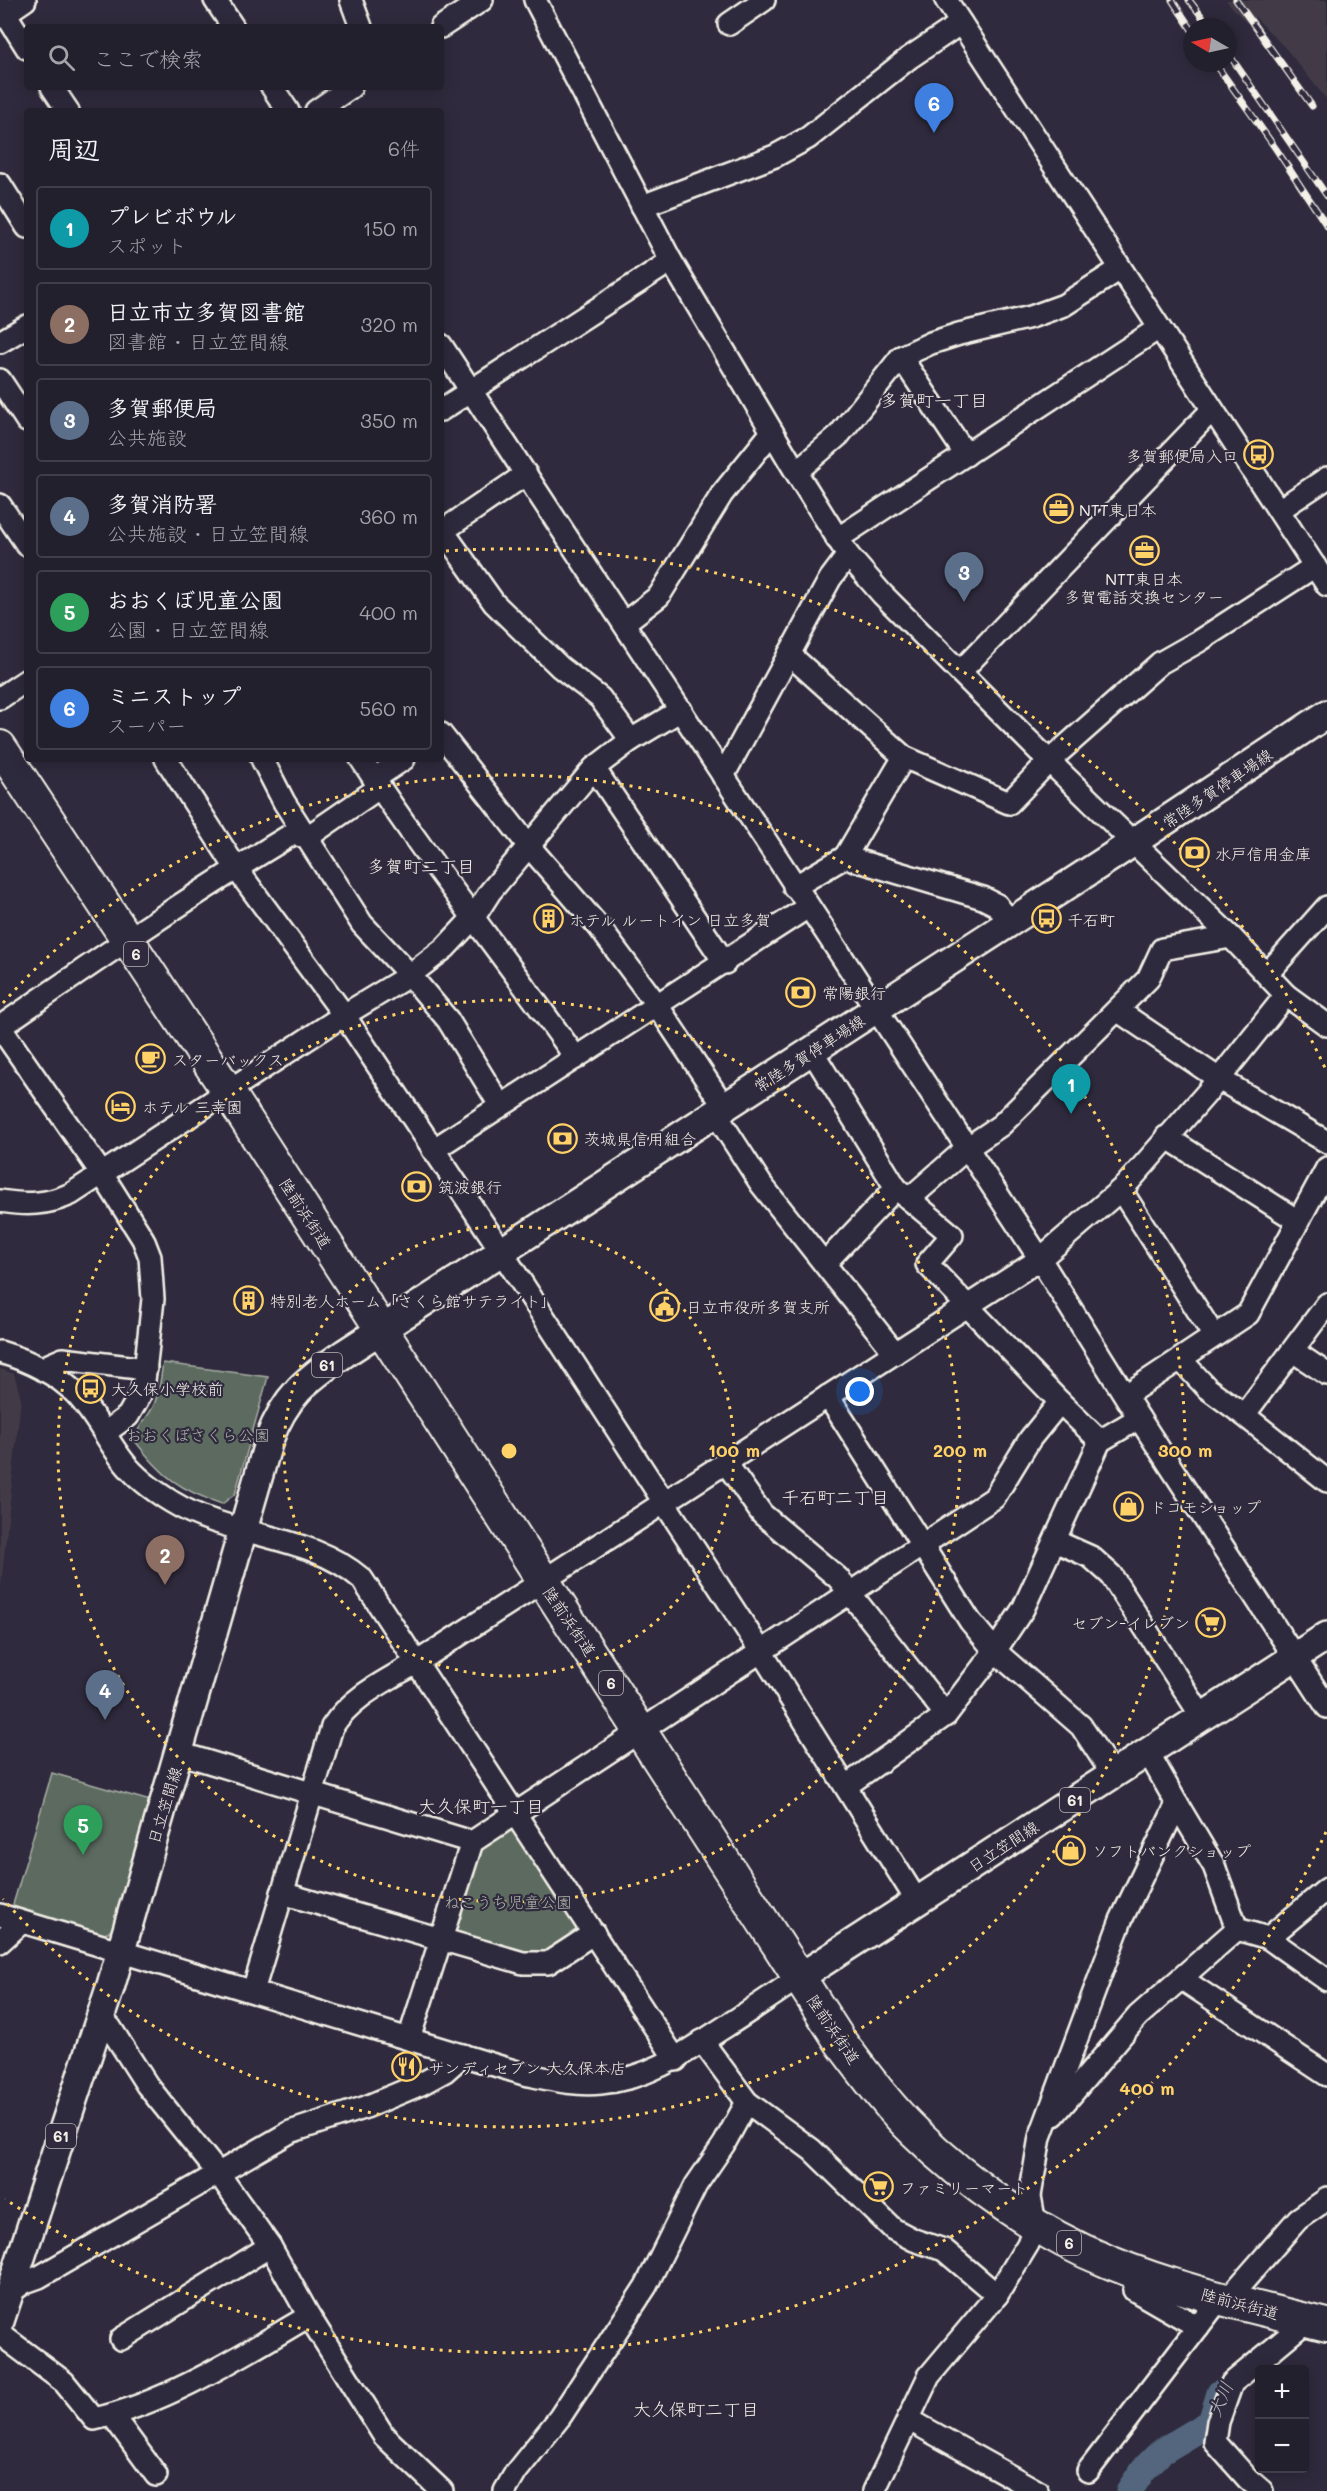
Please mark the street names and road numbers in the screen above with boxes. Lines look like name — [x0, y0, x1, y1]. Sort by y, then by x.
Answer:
street label: 常陸多賀停車場線 — [1158, 744, 1276, 832]
road number: 6 — [124, 942, 148, 966]
street label: 常陸多賀停車場線 — [750, 1009, 868, 1097]
street label: 陸前浜街道 — [275, 1174, 337, 1252]
road number: 61 — [312, 1353, 342, 1377]
street label: 陸前浜街道 — [539, 1582, 601, 1660]
road number: 6 — [599, 1671, 623, 1695]
street label: 日立笠間線 — [142, 1764, 186, 1846]
road number: 61 — [1060, 1788, 1090, 1812]
street label: 日立笠間線 — [964, 1815, 1042, 1877]
street label: 陸前浜街道 — [803, 1990, 865, 2068]
road number: 61 — [46, 2124, 76, 2148]
road number: 6 — [1057, 2231, 1081, 2255]
street label: 陸前浜街道 — [1199, 2283, 1281, 2323]

